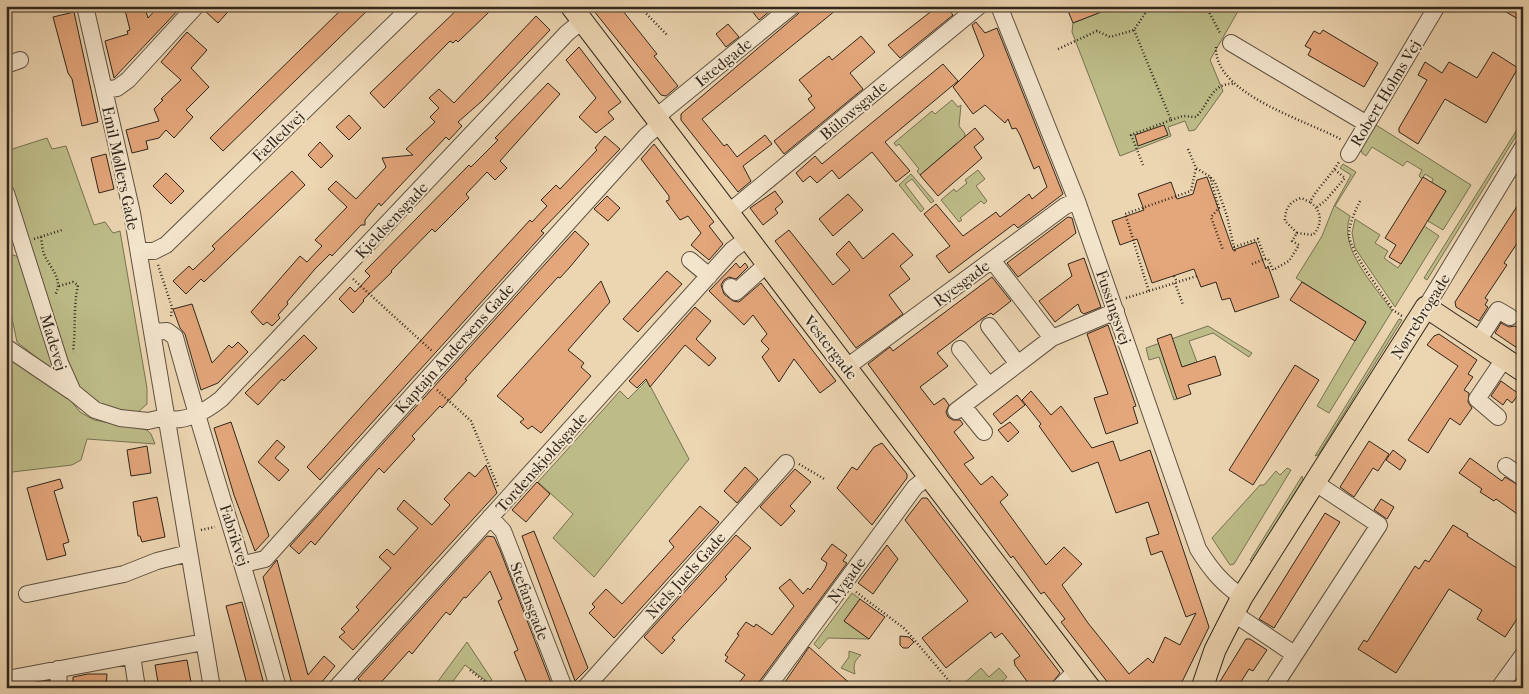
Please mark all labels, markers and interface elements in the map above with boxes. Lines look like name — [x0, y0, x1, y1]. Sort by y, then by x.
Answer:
street label: Istedgade — [691, 34, 755, 91]
street label: Robert Holms Vej — [1346, 37, 1425, 150]
street label: Bülowsgade — [816, 77, 891, 144]
street label: Emil Møllers Gade — [98, 104, 143, 232]
street label: Fælledvej — [248, 107, 308, 166]
street label: Kjeldsensgade — [351, 178, 432, 263]
street label: Ryesgade — [929, 256, 993, 311]
street label: Fussingsvej — [1092, 267, 1135, 347]
street label: Nørrebrogade — [1387, 270, 1454, 362]
street label: Kaptajn Andersens Gade — [391, 279, 518, 417]
street label: Vestergade — [799, 311, 862, 383]
street label: Madevej — [36, 312, 71, 373]
street label: Tordenskjoldsgade — [492, 409, 591, 516]
street label: Fabrikvej — [216, 502, 253, 568]
street label: Niels Juels Gade — [642, 528, 729, 623]
street label: Nygade — [823, 553, 870, 607]
street label: Stefansgade — [506, 559, 553, 643]

